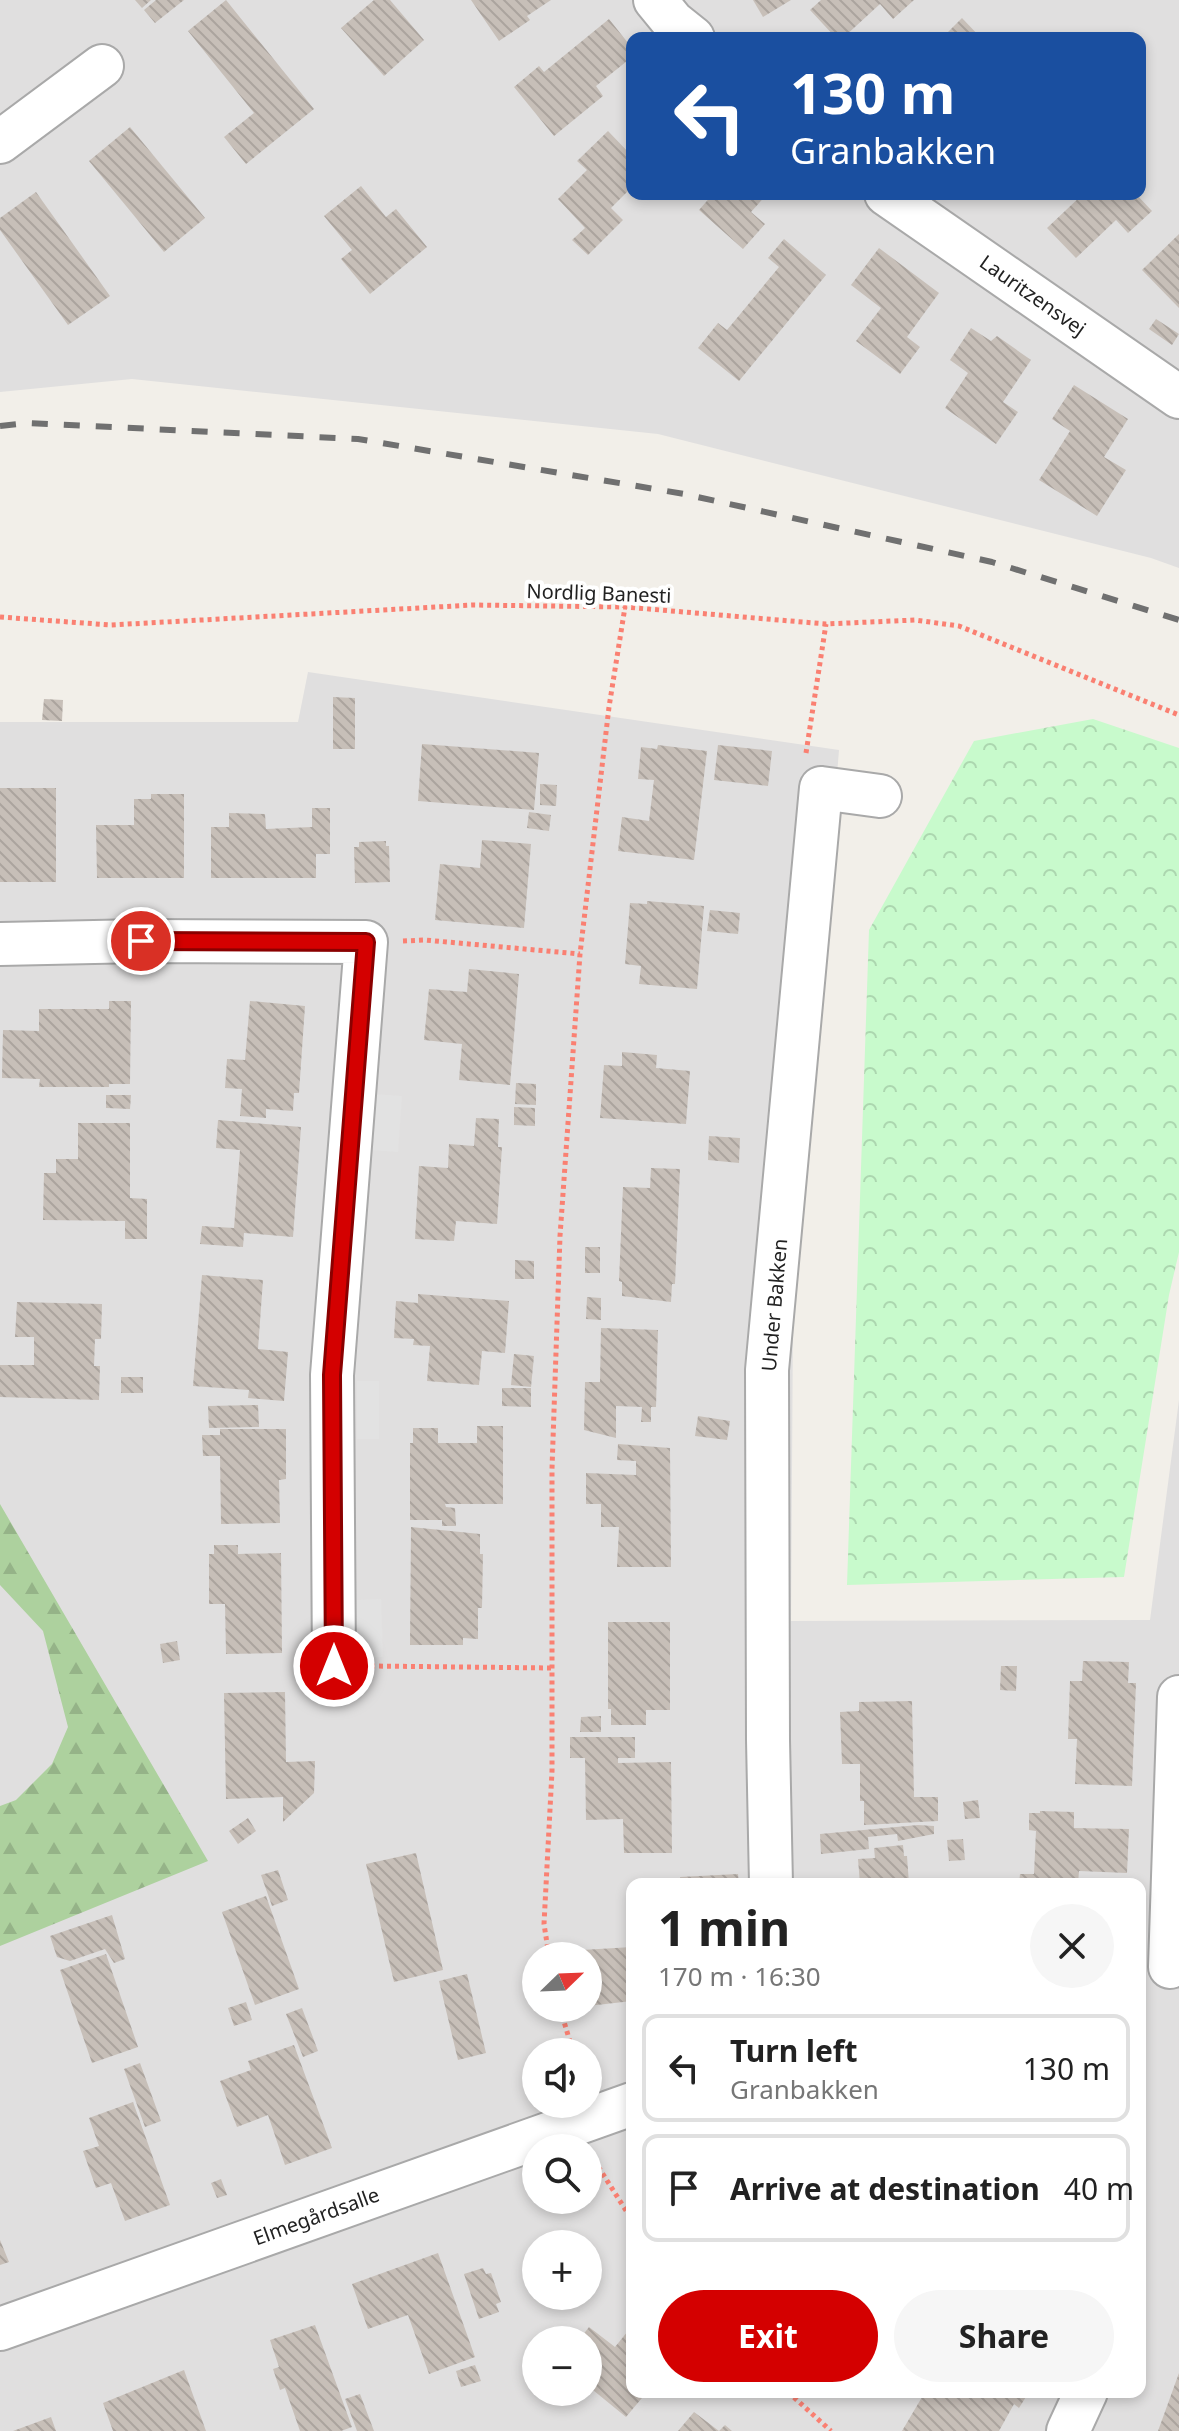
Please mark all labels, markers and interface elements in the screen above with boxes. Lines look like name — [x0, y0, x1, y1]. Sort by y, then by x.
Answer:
text: 130 m — [790, 54, 955, 130]
icon: left — [658, 64, 762, 168]
text: Granbakken — [790, 126, 996, 175]
street label: Lauritzensvej — [975, 248, 1091, 342]
street label: Nordlig Banesti — [526, 577, 672, 609]
pin — [107, 907, 175, 975]
icon: arrive — [119, 919, 163, 963]
street label: Under Bakken — [755, 1237, 793, 1373]
position arrow — [292, 1624, 376, 1708]
text: 1 min — [658, 1895, 790, 1960]
button: close — [1030, 1904, 1114, 1988]
north arrow — [522, 1942, 602, 2022]
map controls — [522, 1942, 602, 2406]
text: 170 m · 16:30 — [658, 1958, 821, 1994]
text: Turn left — [730, 2030, 858, 2071]
button: sound — [522, 2038, 602, 2118]
icon: left — [662, 2046, 706, 2090]
text: 130 m — [1023, 2048, 1110, 2089]
text: Granbakken — [730, 2071, 879, 2107]
button: search — [522, 2134, 602, 2214]
icon: arrive — [662, 2166, 706, 2210]
text: Arrive at destination — [730, 2168, 1040, 2209]
text: 40 m — [1064, 2168, 1134, 2209]
street label: Elmegårdsalle — [249, 2181, 383, 2251]
button: + — [522, 2230, 602, 2310]
button: Exit — [658, 2290, 878, 2382]
button: Share — [894, 2290, 1114, 2382]
button: − — [522, 2326, 602, 2406]

